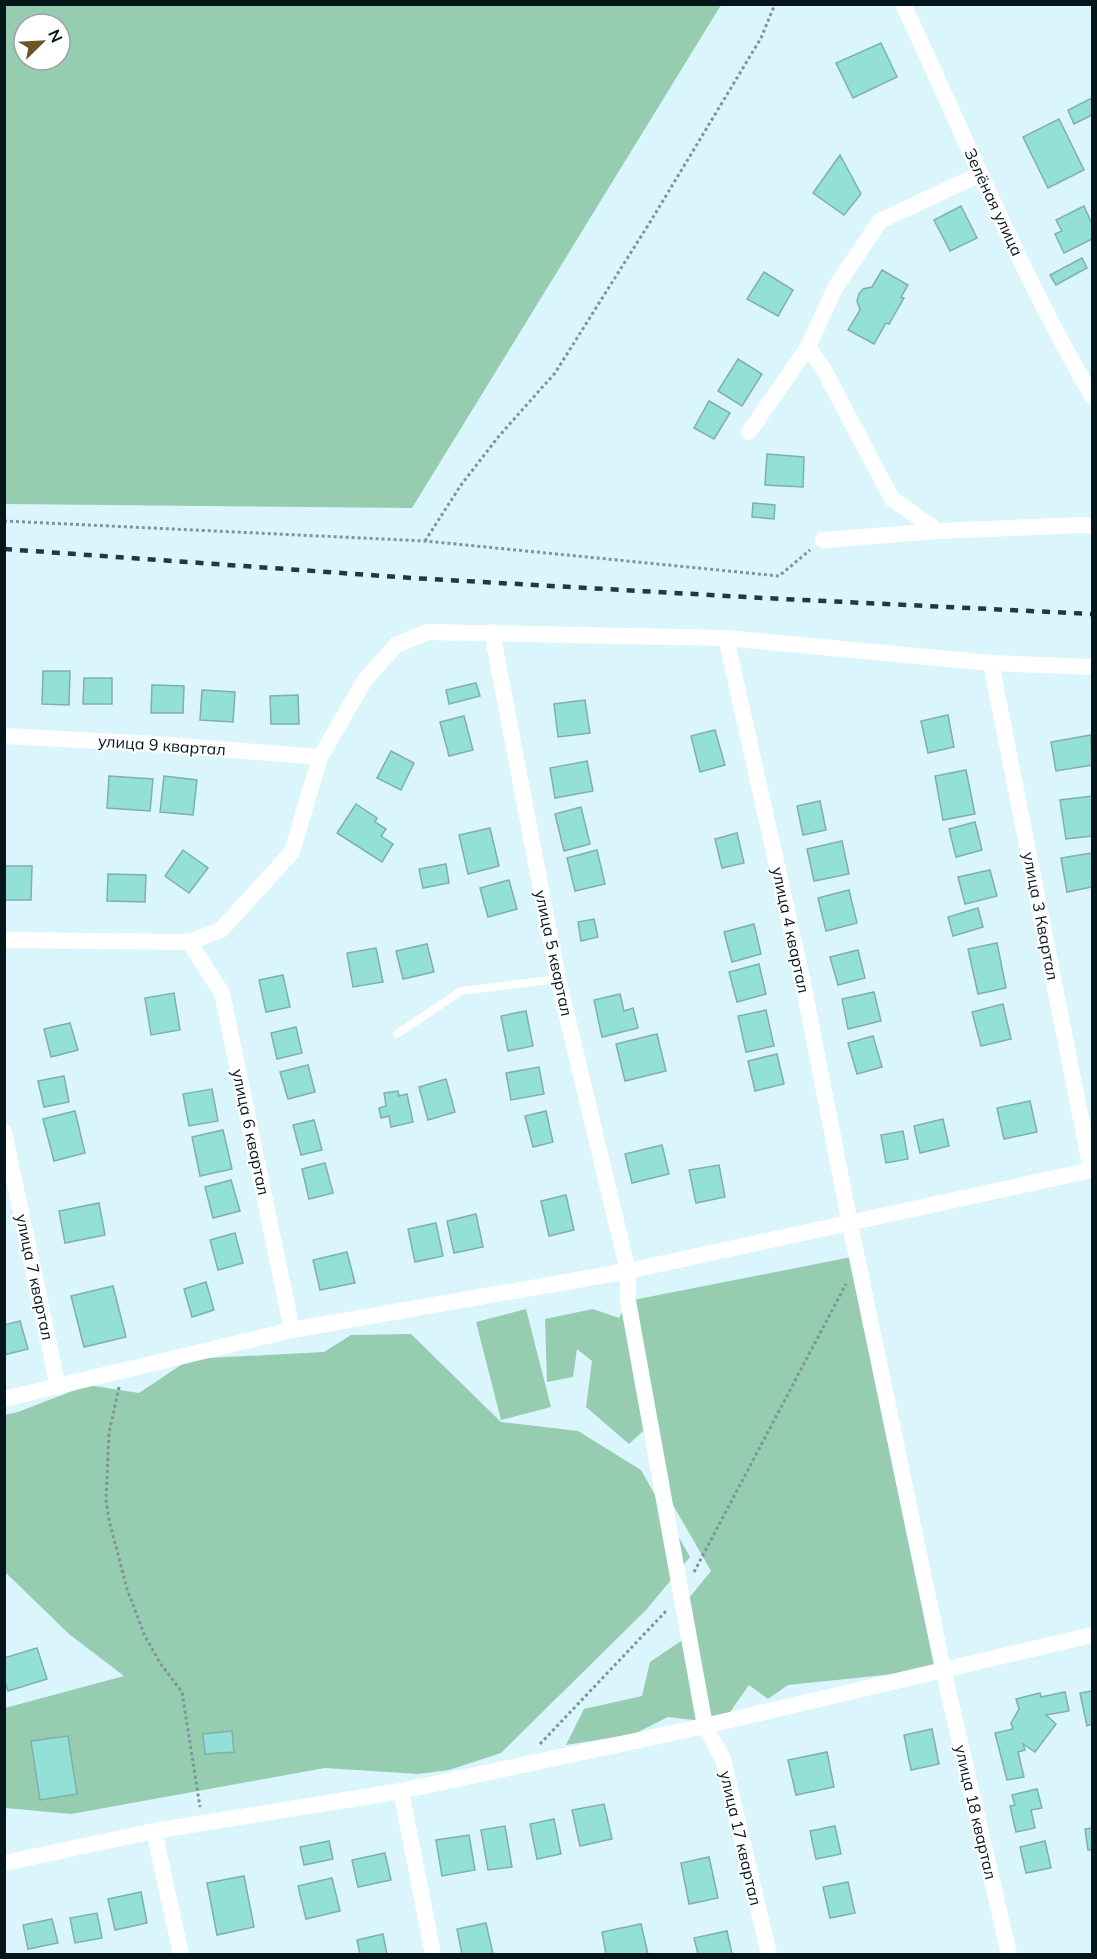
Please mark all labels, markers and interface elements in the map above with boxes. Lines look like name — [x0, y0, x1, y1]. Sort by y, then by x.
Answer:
north arrow — [12, 12, 72, 72]
text: N — [44, 26, 67, 45]
street label: Зелёная улица — [960, 145, 1028, 259]
street label: улица 9 квартал — [97, 731, 227, 759]
street label: улица 3 Квартал — [1019, 850, 1063, 982]
street label: улица 4 квартал — [768, 865, 814, 995]
street label: улица 5 квартал — [531, 888, 577, 1018]
street label: улица 6 квартал — [228, 1067, 274, 1197]
street label: улица 7 квартал — [12, 1212, 58, 1342]
street label: улица 18 квартал — [951, 1743, 1001, 1881]
street label: улица 17 квартал — [716, 1769, 766, 1907]

